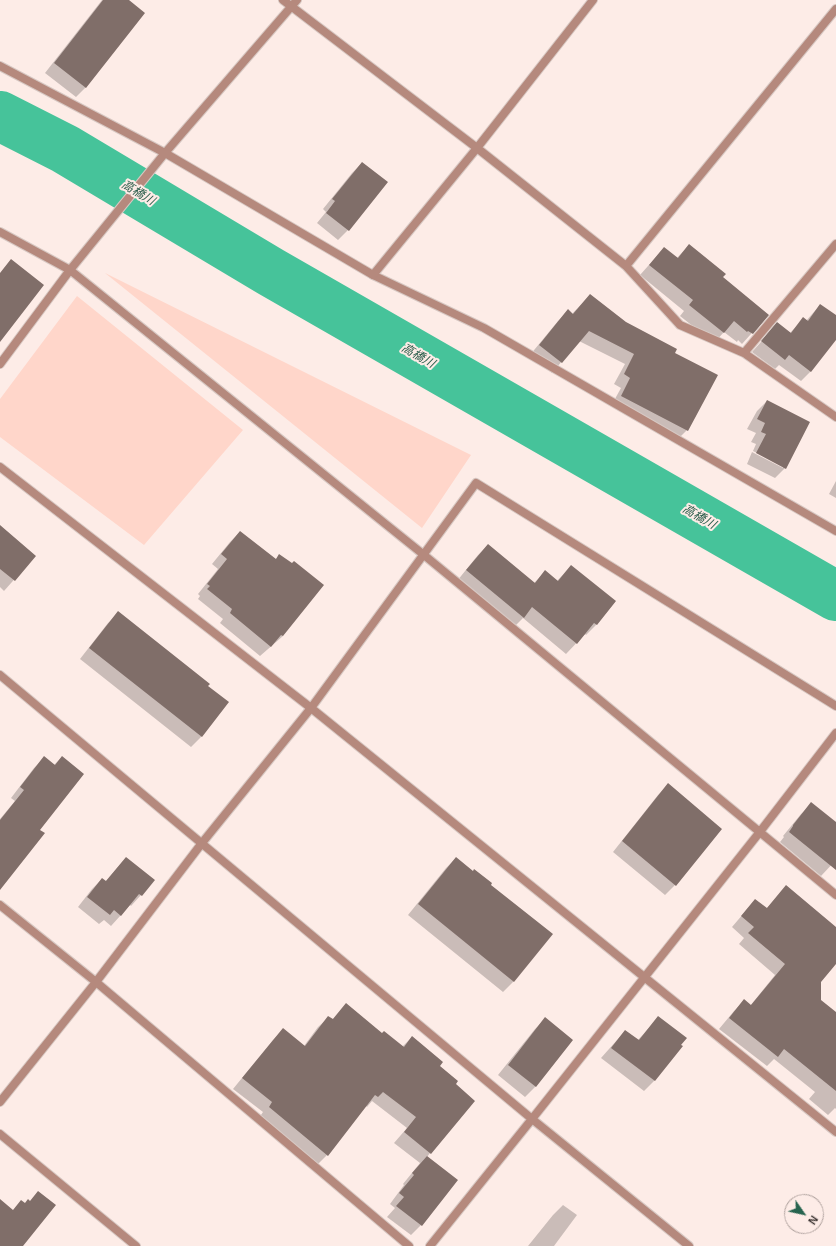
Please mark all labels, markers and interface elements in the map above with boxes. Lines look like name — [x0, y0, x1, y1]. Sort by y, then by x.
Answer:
water label: 高橋川 — [119, 178, 157, 208]
water label: 高橋川 — [399, 341, 437, 371]
water label: 高橋川 — [680, 502, 718, 532]
north arrow — [784, 1194, 824, 1234]
text: N — [806, 1213, 820, 1227]

